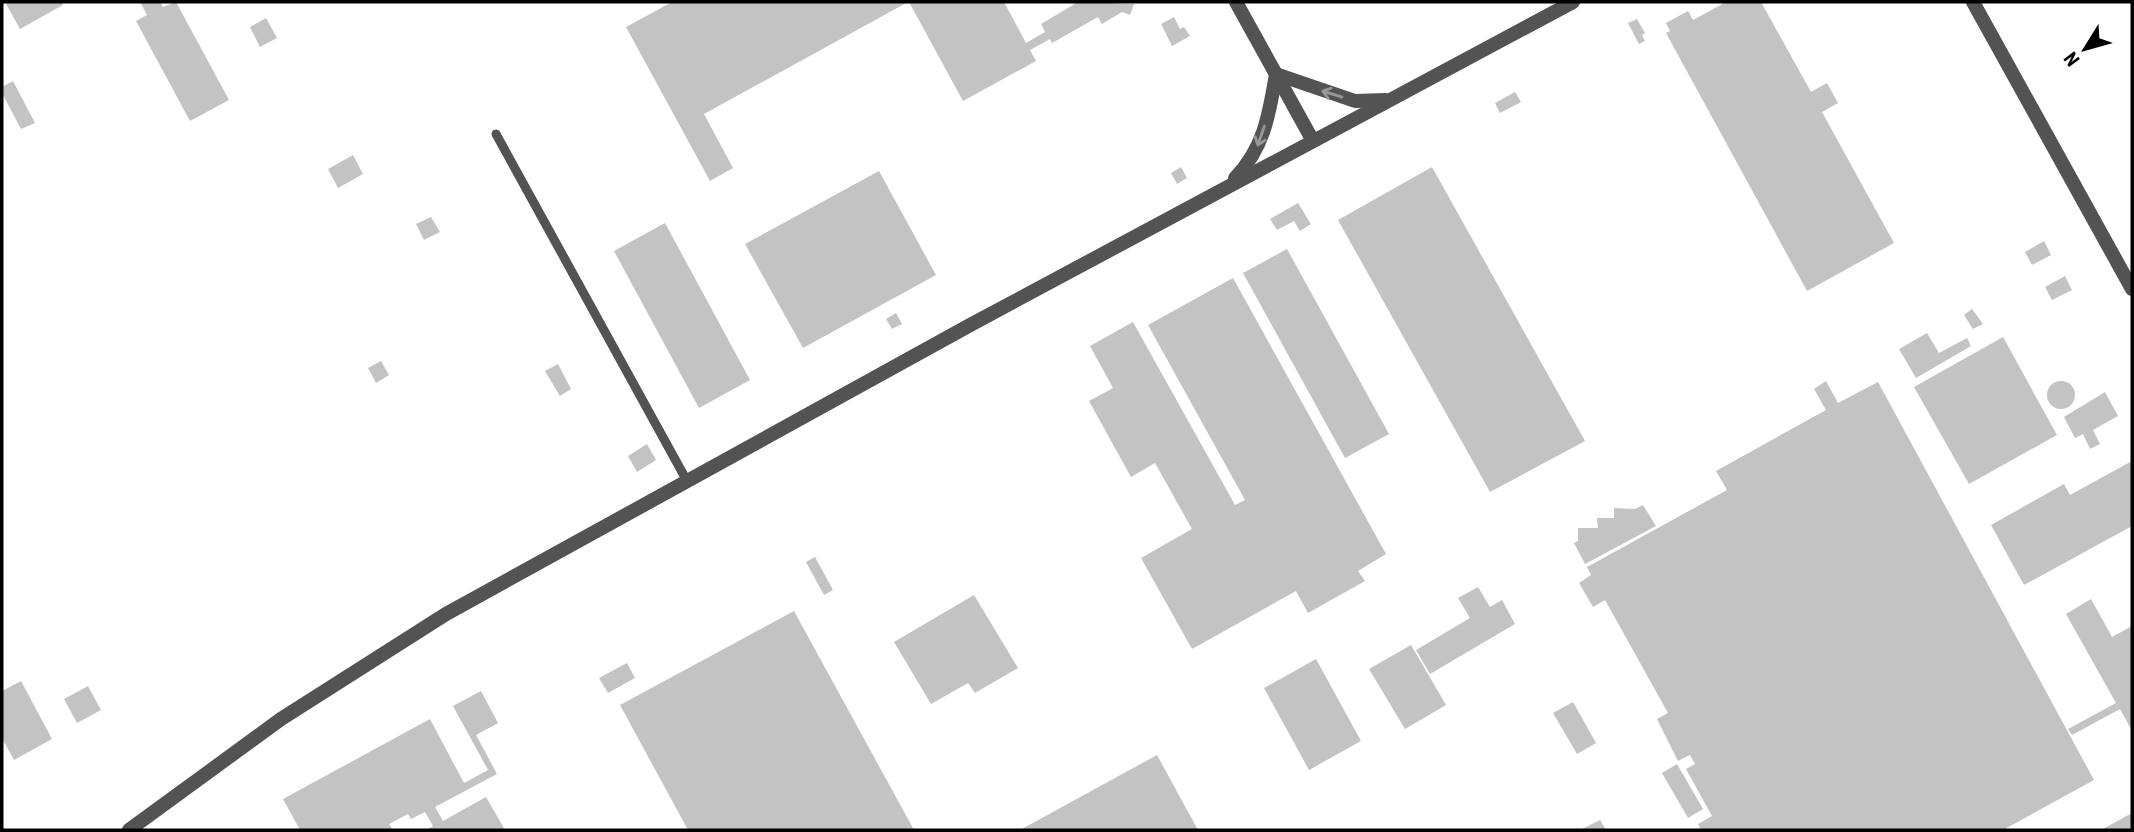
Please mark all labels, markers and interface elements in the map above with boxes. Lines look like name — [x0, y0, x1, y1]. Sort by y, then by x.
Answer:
north arrow — [2050, 14, 2120, 84]
text: N — [2059, 47, 2085, 70]
one-way arrow — [1321, 86, 1343, 99]
one-way arrow — [1254, 125, 1267, 147]

